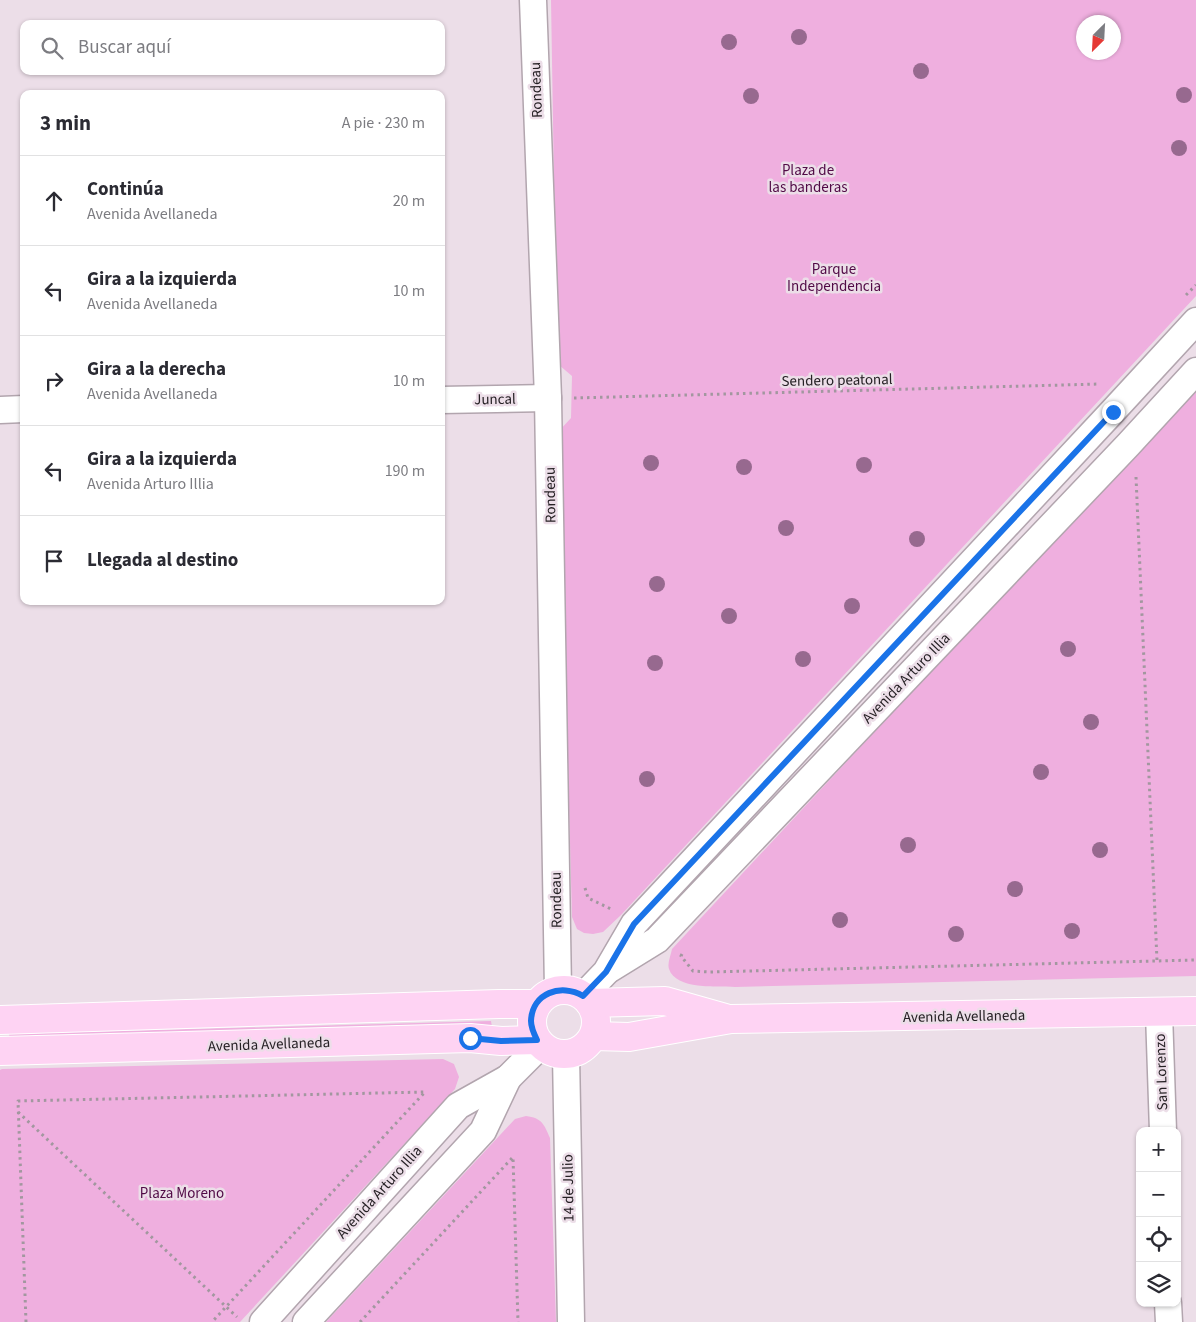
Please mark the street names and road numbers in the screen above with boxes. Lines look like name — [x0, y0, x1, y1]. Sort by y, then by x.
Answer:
street label: Rondeau — [525, 62, 548, 118]
street label: Sendero peatonal — [781, 369, 893, 392]
street label: Juncal — [474, 389, 516, 410]
street label: Rondeau — [540, 467, 561, 523]
street label: Avenida Arturo Illia — [858, 628, 955, 728]
street label: Rondeau — [546, 872, 567, 928]
street label: Avenida Avellaneda — [903, 1005, 1025, 1028]
street label: Avenida Avellaneda — [208, 1032, 331, 1057]
street label: San Lorenzo — [1150, 1033, 1173, 1111]
street label: Avenida Arturo Illia — [332, 1141, 427, 1244]
street label: 14 de Julio — [557, 1154, 580, 1222]

